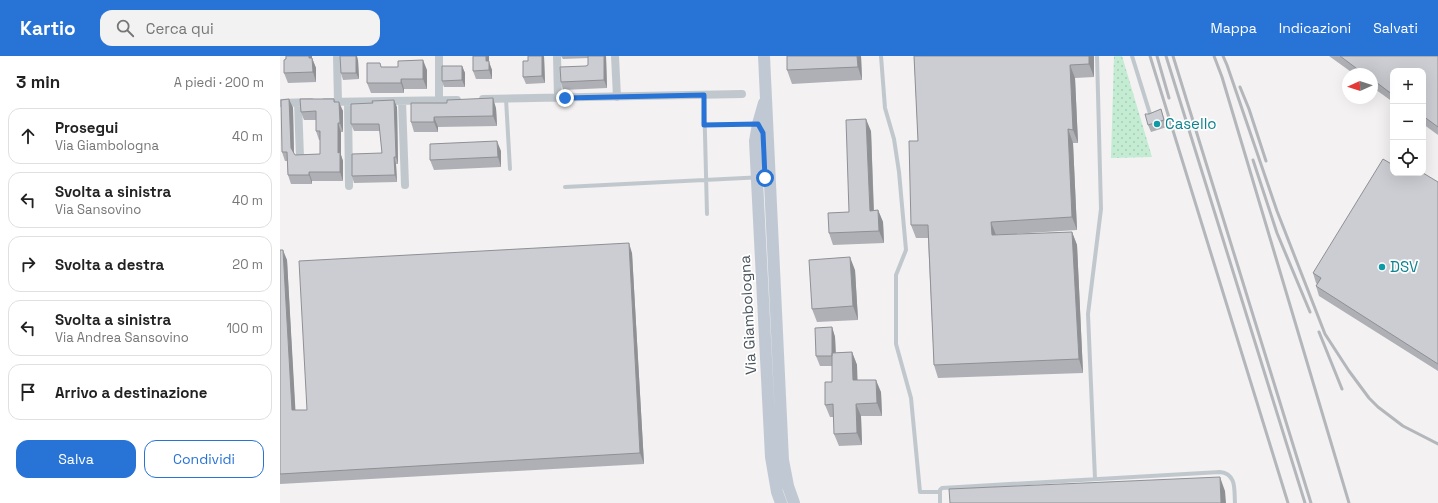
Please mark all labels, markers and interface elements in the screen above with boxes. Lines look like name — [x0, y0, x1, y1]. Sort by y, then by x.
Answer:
search box — [100, 10, 380, 46]
text: Kartio — [20, 16, 76, 41]
icon: search — [114, 17, 136, 39]
text: Cerca qui — [146, 19, 214, 38]
text: Mappa — [1211, 19, 1257, 37]
text: Indicazioni — [1279, 19, 1351, 37]
text: Salvati — [1373, 19, 1418, 37]
north arrow — [1342, 68, 1378, 104]
map controls — [1390, 68, 1426, 176]
button: + — [1390, 68, 1426, 104]
text: 3 min — [16, 71, 60, 93]
text: A piedi · 200 m — [174, 74, 264, 91]
route end — [556, 89, 574, 107]
button: − — [1390, 104, 1426, 140]
place label: Casello — [1165, 114, 1217, 133]
text: Prosegui — [55, 118, 118, 137]
marker: Casello — [1152, 119, 1162, 129]
icon: ahead — [17, 125, 39, 147]
text: 40 m — [232, 128, 263, 145]
text: Via Giambologna — [55, 137, 159, 154]
button: locate — [1390, 140, 1426, 176]
route start — [756, 169, 774, 187]
text: Svolta a sinistra — [55, 182, 171, 201]
icon: left — [17, 189, 39, 211]
text: 40 m — [232, 192, 263, 209]
text: Via Sansovino — [55, 201, 141, 218]
icon: right — [17, 253, 39, 275]
street label: Via Giambologna — [735, 254, 760, 375]
text: Svolta a destra — [55, 255, 164, 274]
text: 20 m — [232, 256, 263, 273]
place label: DSV — [1390, 257, 1418, 276]
marker: DSV — [1377, 262, 1387, 272]
text: Svolta a sinistra — [55, 310, 171, 329]
icon: left — [17, 317, 39, 339]
text: 100 m — [226, 320, 263, 337]
text: Via Andrea Sansovino — [55, 329, 189, 346]
icon: arrive — [17, 381, 39, 403]
text: Arrivo a destinazione — [55, 383, 207, 402]
button: Salva — [16, 440, 136, 478]
button: Condividi — [144, 440, 264, 478]

